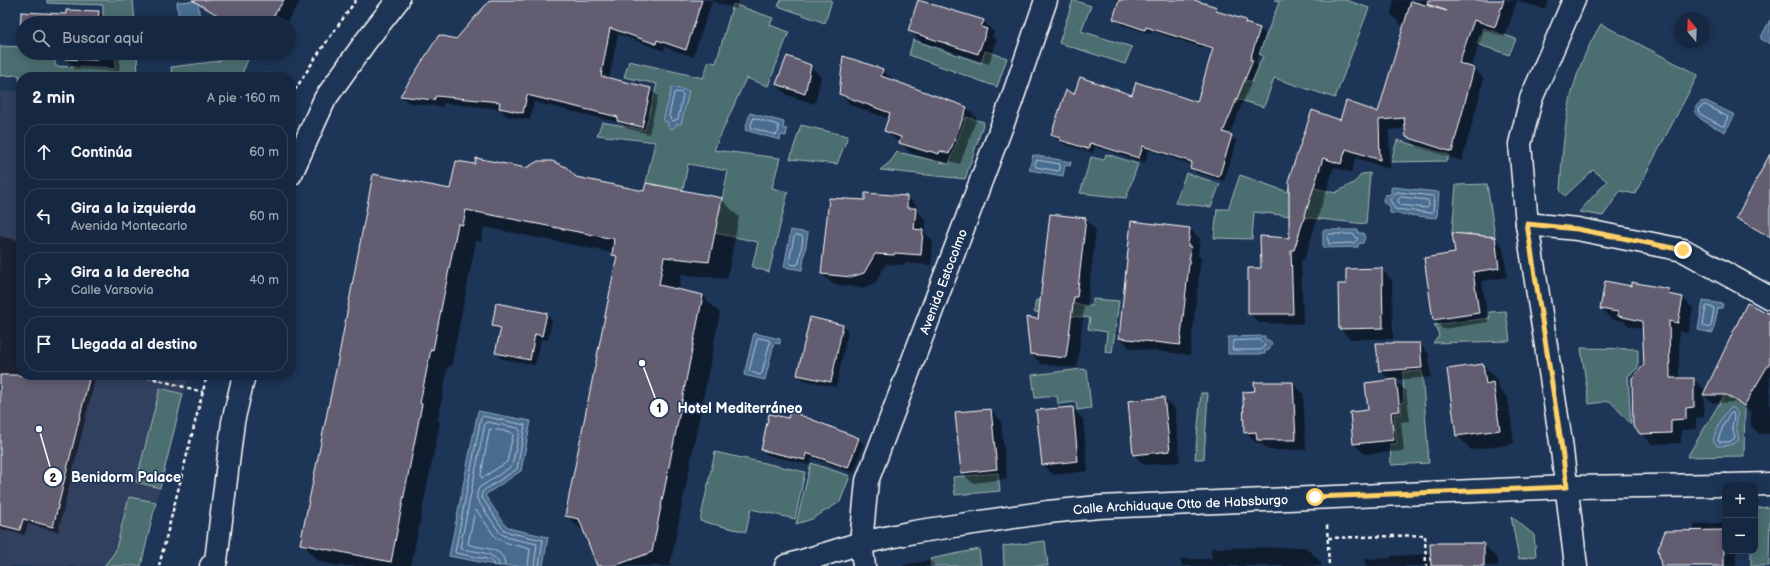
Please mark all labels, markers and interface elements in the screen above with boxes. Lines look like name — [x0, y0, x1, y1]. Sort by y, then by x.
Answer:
north arrow — [1674, 12, 1710, 48]
search box — [16, 16, 296, 60]
icon: search — [30, 27, 52, 49]
text: Buscar aquí — [62, 29, 143, 48]
text: 2 min — [32, 88, 75, 108]
text: A pie · 160 m — [207, 90, 280, 106]
icon: ahead — [33, 141, 55, 163]
text: Continúa — [71, 143, 132, 162]
text: 60 m — [249, 144, 279, 160]
text: Gira a la izquierda — [71, 199, 196, 218]
icon: left — [33, 205, 55, 227]
text: 60 m — [249, 208, 279, 224]
text: Avenida Montecarlo — [71, 218, 188, 234]
street label: Avenida Estocolmo — [916, 227, 971, 337]
route end — [1674, 241, 1692, 259]
text: Gira a la derecha — [71, 263, 190, 282]
icon: right — [33, 269, 55, 291]
text: 40 m — [249, 272, 279, 288]
text: Calle Varsovia — [71, 282, 154, 298]
icon: arrive — [33, 333, 55, 355]
text: Llegada al destino — [71, 335, 197, 354]
callout: Hotel Mediterráneo — [649, 395, 810, 421]
text: Hotel Mediterráneo — [677, 400, 803, 417]
text: 1 — [656, 401, 662, 416]
callout: Benidorm Palace — [43, 464, 189, 490]
text: Benidorm Palace — [71, 469, 181, 486]
text: 2 — [49, 471, 57, 486]
map controls — [1722, 482, 1758, 554]
button: + — [1722, 482, 1758, 518]
route start — [1306, 488, 1324, 506]
street label: Calle Archiduque Otto de Habsburgo — [1072, 492, 1289, 518]
button: − — [1722, 518, 1758, 554]

